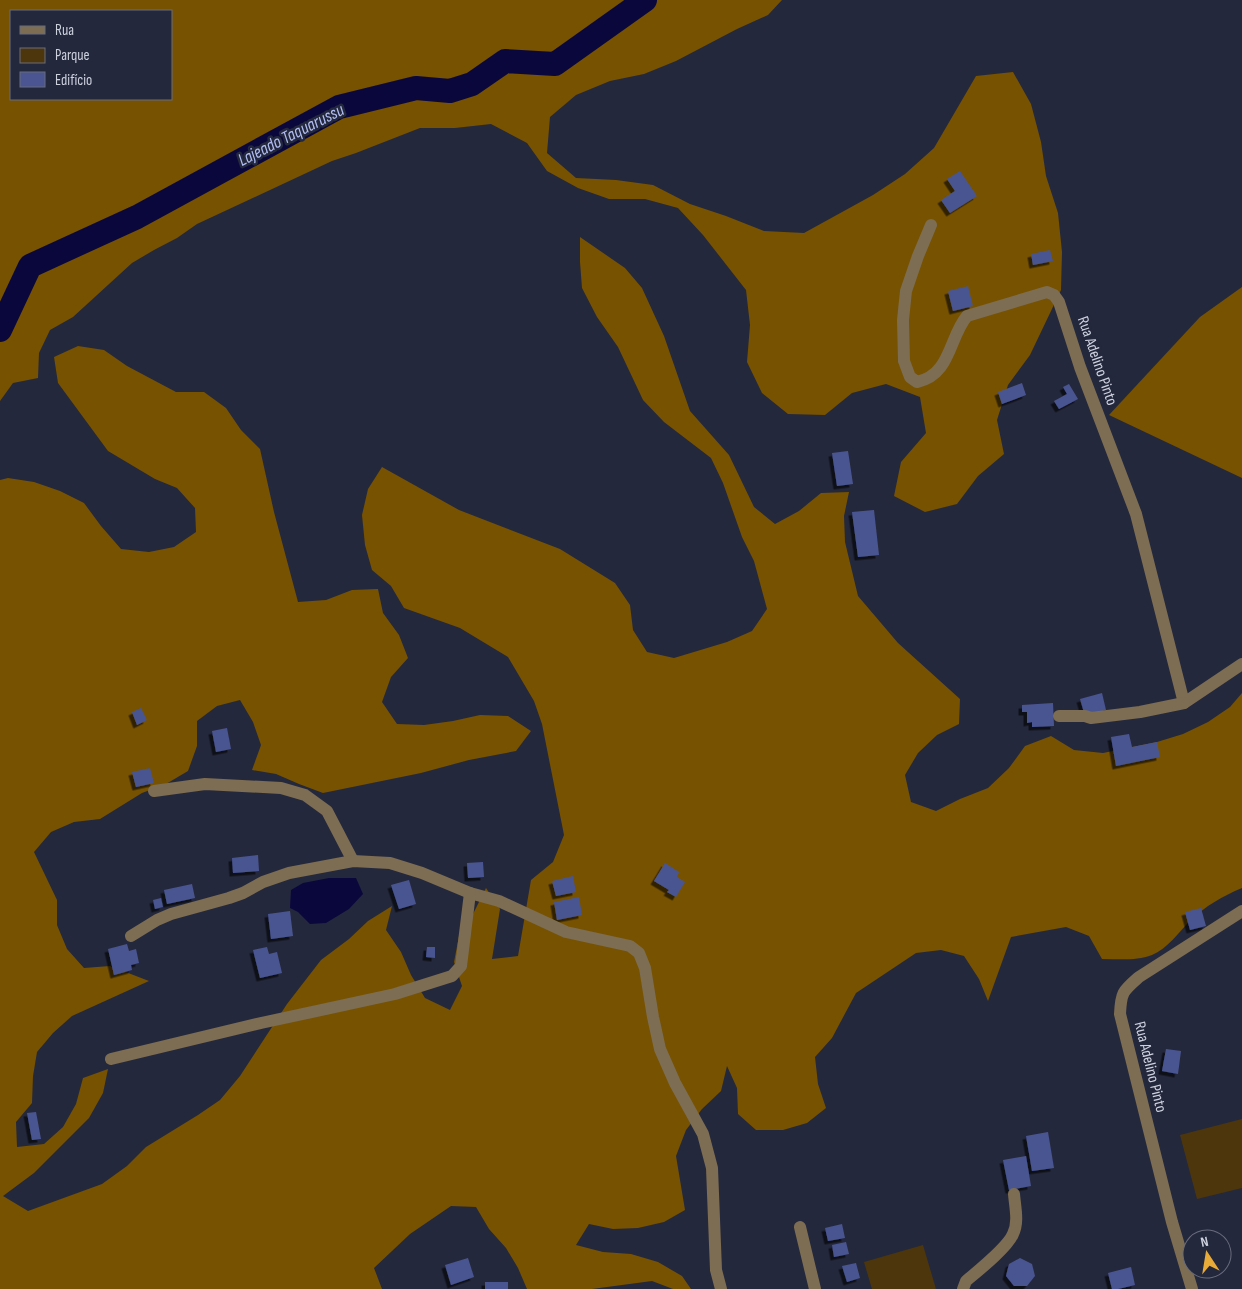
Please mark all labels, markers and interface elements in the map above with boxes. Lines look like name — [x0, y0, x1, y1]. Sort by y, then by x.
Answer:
legend — [10, 10, 172, 100]
text: Rua — [55, 21, 74, 40]
text: Parque — [55, 46, 90, 65]
text: Edifício — [55, 71, 92, 90]
water label: Lajeado Taquarussu — [234, 99, 348, 171]
street label: Rua Adelino Pinto — [1073, 314, 1121, 408]
street label: Rua Adelino Pinto — [1130, 1020, 1170, 1114]
north arrow — [1182, 1229, 1232, 1279]
text: N — [1199, 1233, 1210, 1251]

